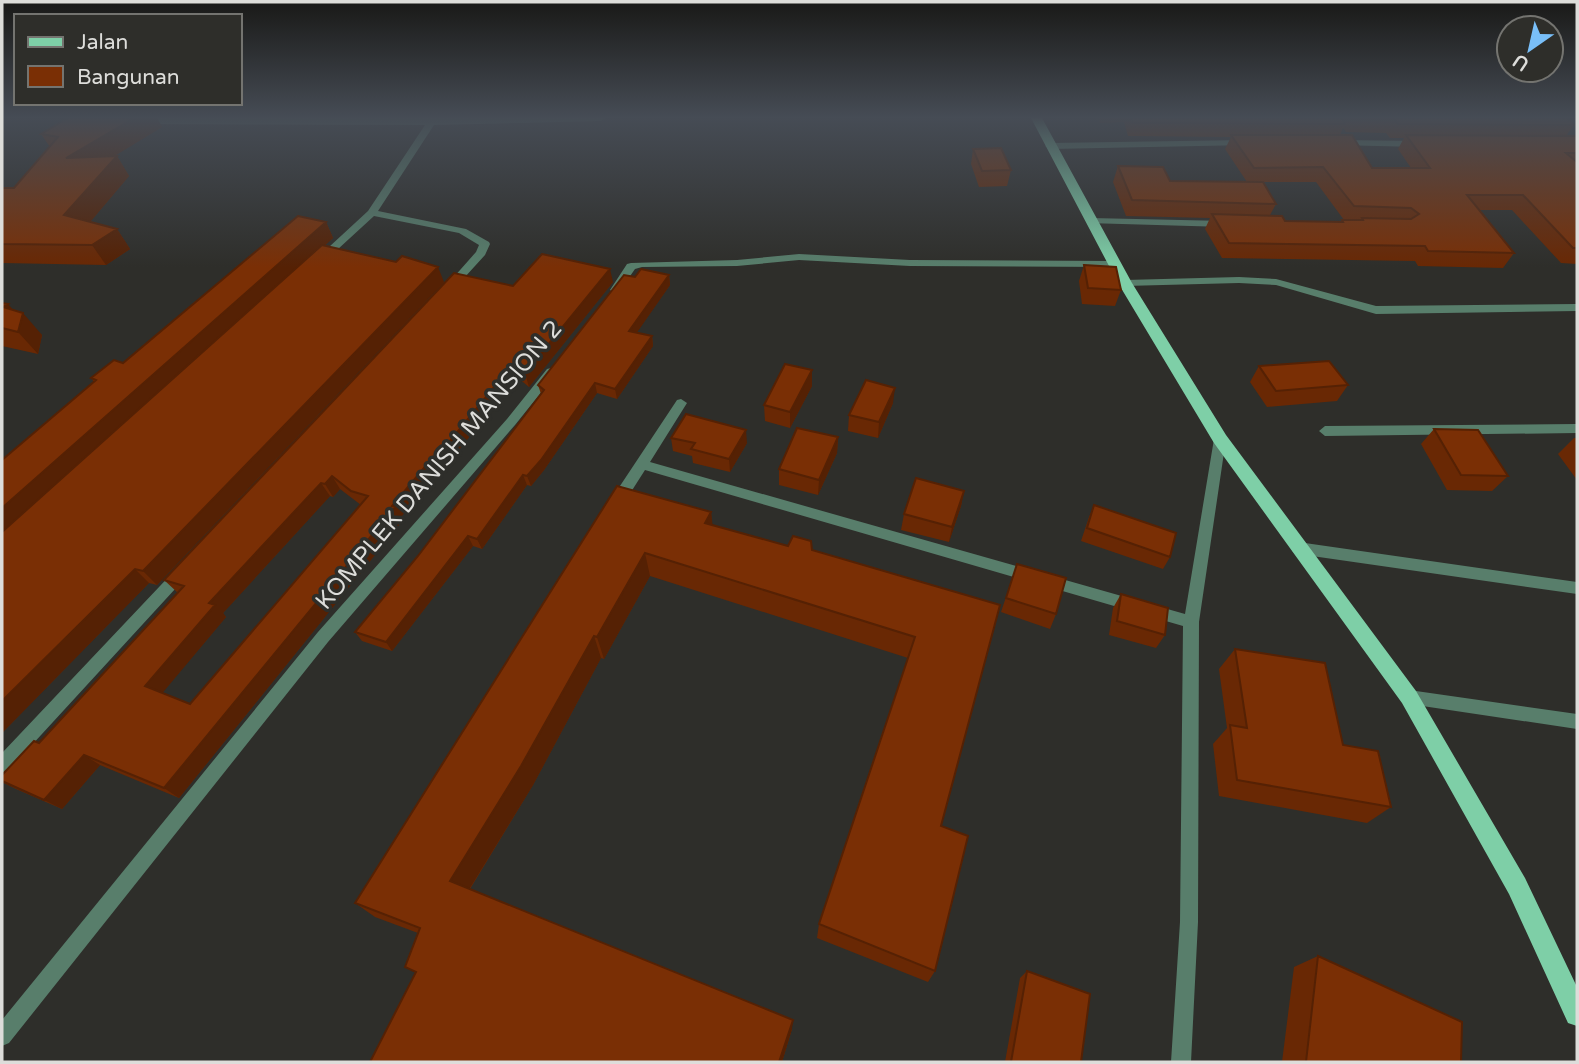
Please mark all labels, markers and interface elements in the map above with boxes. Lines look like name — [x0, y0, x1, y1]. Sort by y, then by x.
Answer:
legend — [14, 14, 242, 105]
north arrow — [1495, 14, 1565, 84]
text: Jalan — [77, 30, 128, 55]
text: U — [1509, 49, 1533, 75]
text: Bangunan — [77, 65, 180, 90]
street label: KOMPLEK DANISH MANSION 2 — [309, 315, 569, 615]

